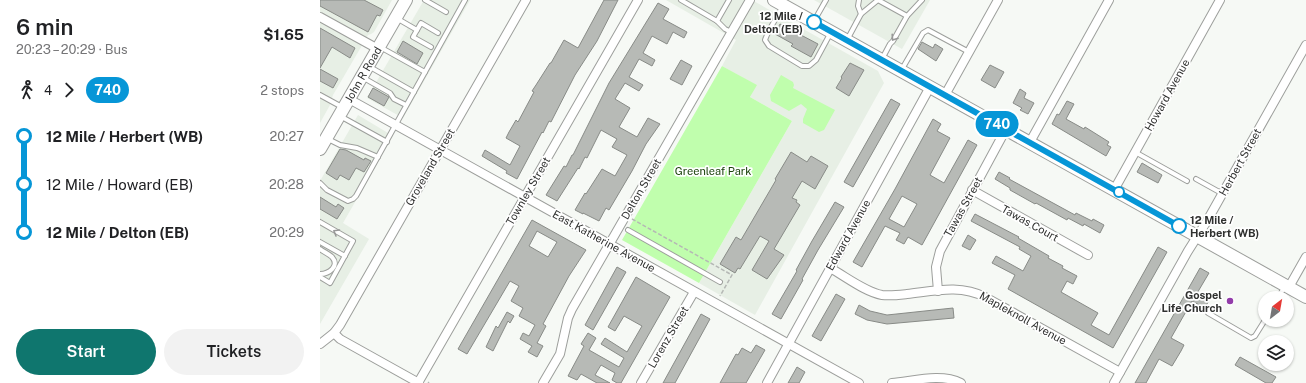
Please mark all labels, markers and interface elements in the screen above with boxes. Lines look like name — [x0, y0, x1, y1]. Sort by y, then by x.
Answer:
place label: 12 Mile / Delton (EB) — [744, 10, 804, 35]
text: 6 min — [16, 14, 73, 40]
marker: 12 Mile / Delton (EB) — [806, 14, 822, 30]
text: $1.65 — [263, 26, 304, 43]
one-way arrow — [892, 33, 899, 40]
text: 20:23 – 20:29 · Bus — [16, 42, 128, 57]
street label: John R Road — [342, 45, 384, 104]
street label: Howard Avenue — [1142, 57, 1192, 133]
icon: walk — [16, 79, 38, 101]
icon: forward — [58, 79, 80, 101]
text: 740 — [94, 82, 121, 98]
text: 4 — [44, 83, 52, 98]
text: 2 stops — [260, 83, 304, 98]
line badge: 740 — [974, 111, 1020, 137]
text: 740 — [984, 116, 1010, 132]
street label: Groveland Street — [403, 126, 457, 208]
street label: Herbert Street — [1217, 126, 1263, 198]
text: 12 Mile / Herbert (WB) — [46, 128, 203, 145]
text: 20:27 — [270, 129, 304, 144]
street label: Townley Street — [504, 155, 552, 227]
street label: Delton Street — [619, 156, 663, 222]
park label: Greenleaf Park — [675, 165, 751, 177]
street label: Tawas Street — [942, 175, 984, 239]
text: 12 Mile / Howard (EB) — [46, 176, 193, 193]
text: 20:28 — [269, 177, 304, 192]
unlabelled marker — [1113, 186, 1125, 198]
street label: Edward Avenue — [824, 198, 872, 272]
street label: Tawas Court — [999, 202, 1061, 244]
street label: East Katherine Avenue — [551, 208, 657, 274]
place label: 12 Mile / Herbert (WB) — [1190, 214, 1259, 239]
marker: 12 Mile / Herbert (WB) — [1171, 218, 1187, 234]
text: 12 Mile / Delton (EB) — [46, 224, 189, 241]
text: 20:29 — [269, 225, 304, 240]
one-way arrow — [333, 229, 340, 236]
street label: Mapleknoll Avenue — [978, 289, 1068, 347]
place label: Gospel Life Church — [1162, 289, 1222, 314]
north arrow — [1258, 291, 1294, 327]
map controls — [1258, 291, 1294, 371]
marker: Gospel Life Church — [1225, 296, 1235, 306]
street label: Lorenz Street — [645, 304, 691, 370]
button: Start — [16, 329, 156, 375]
button: Tickets — [164, 329, 304, 375]
button: layers — [1258, 335, 1294, 371]

